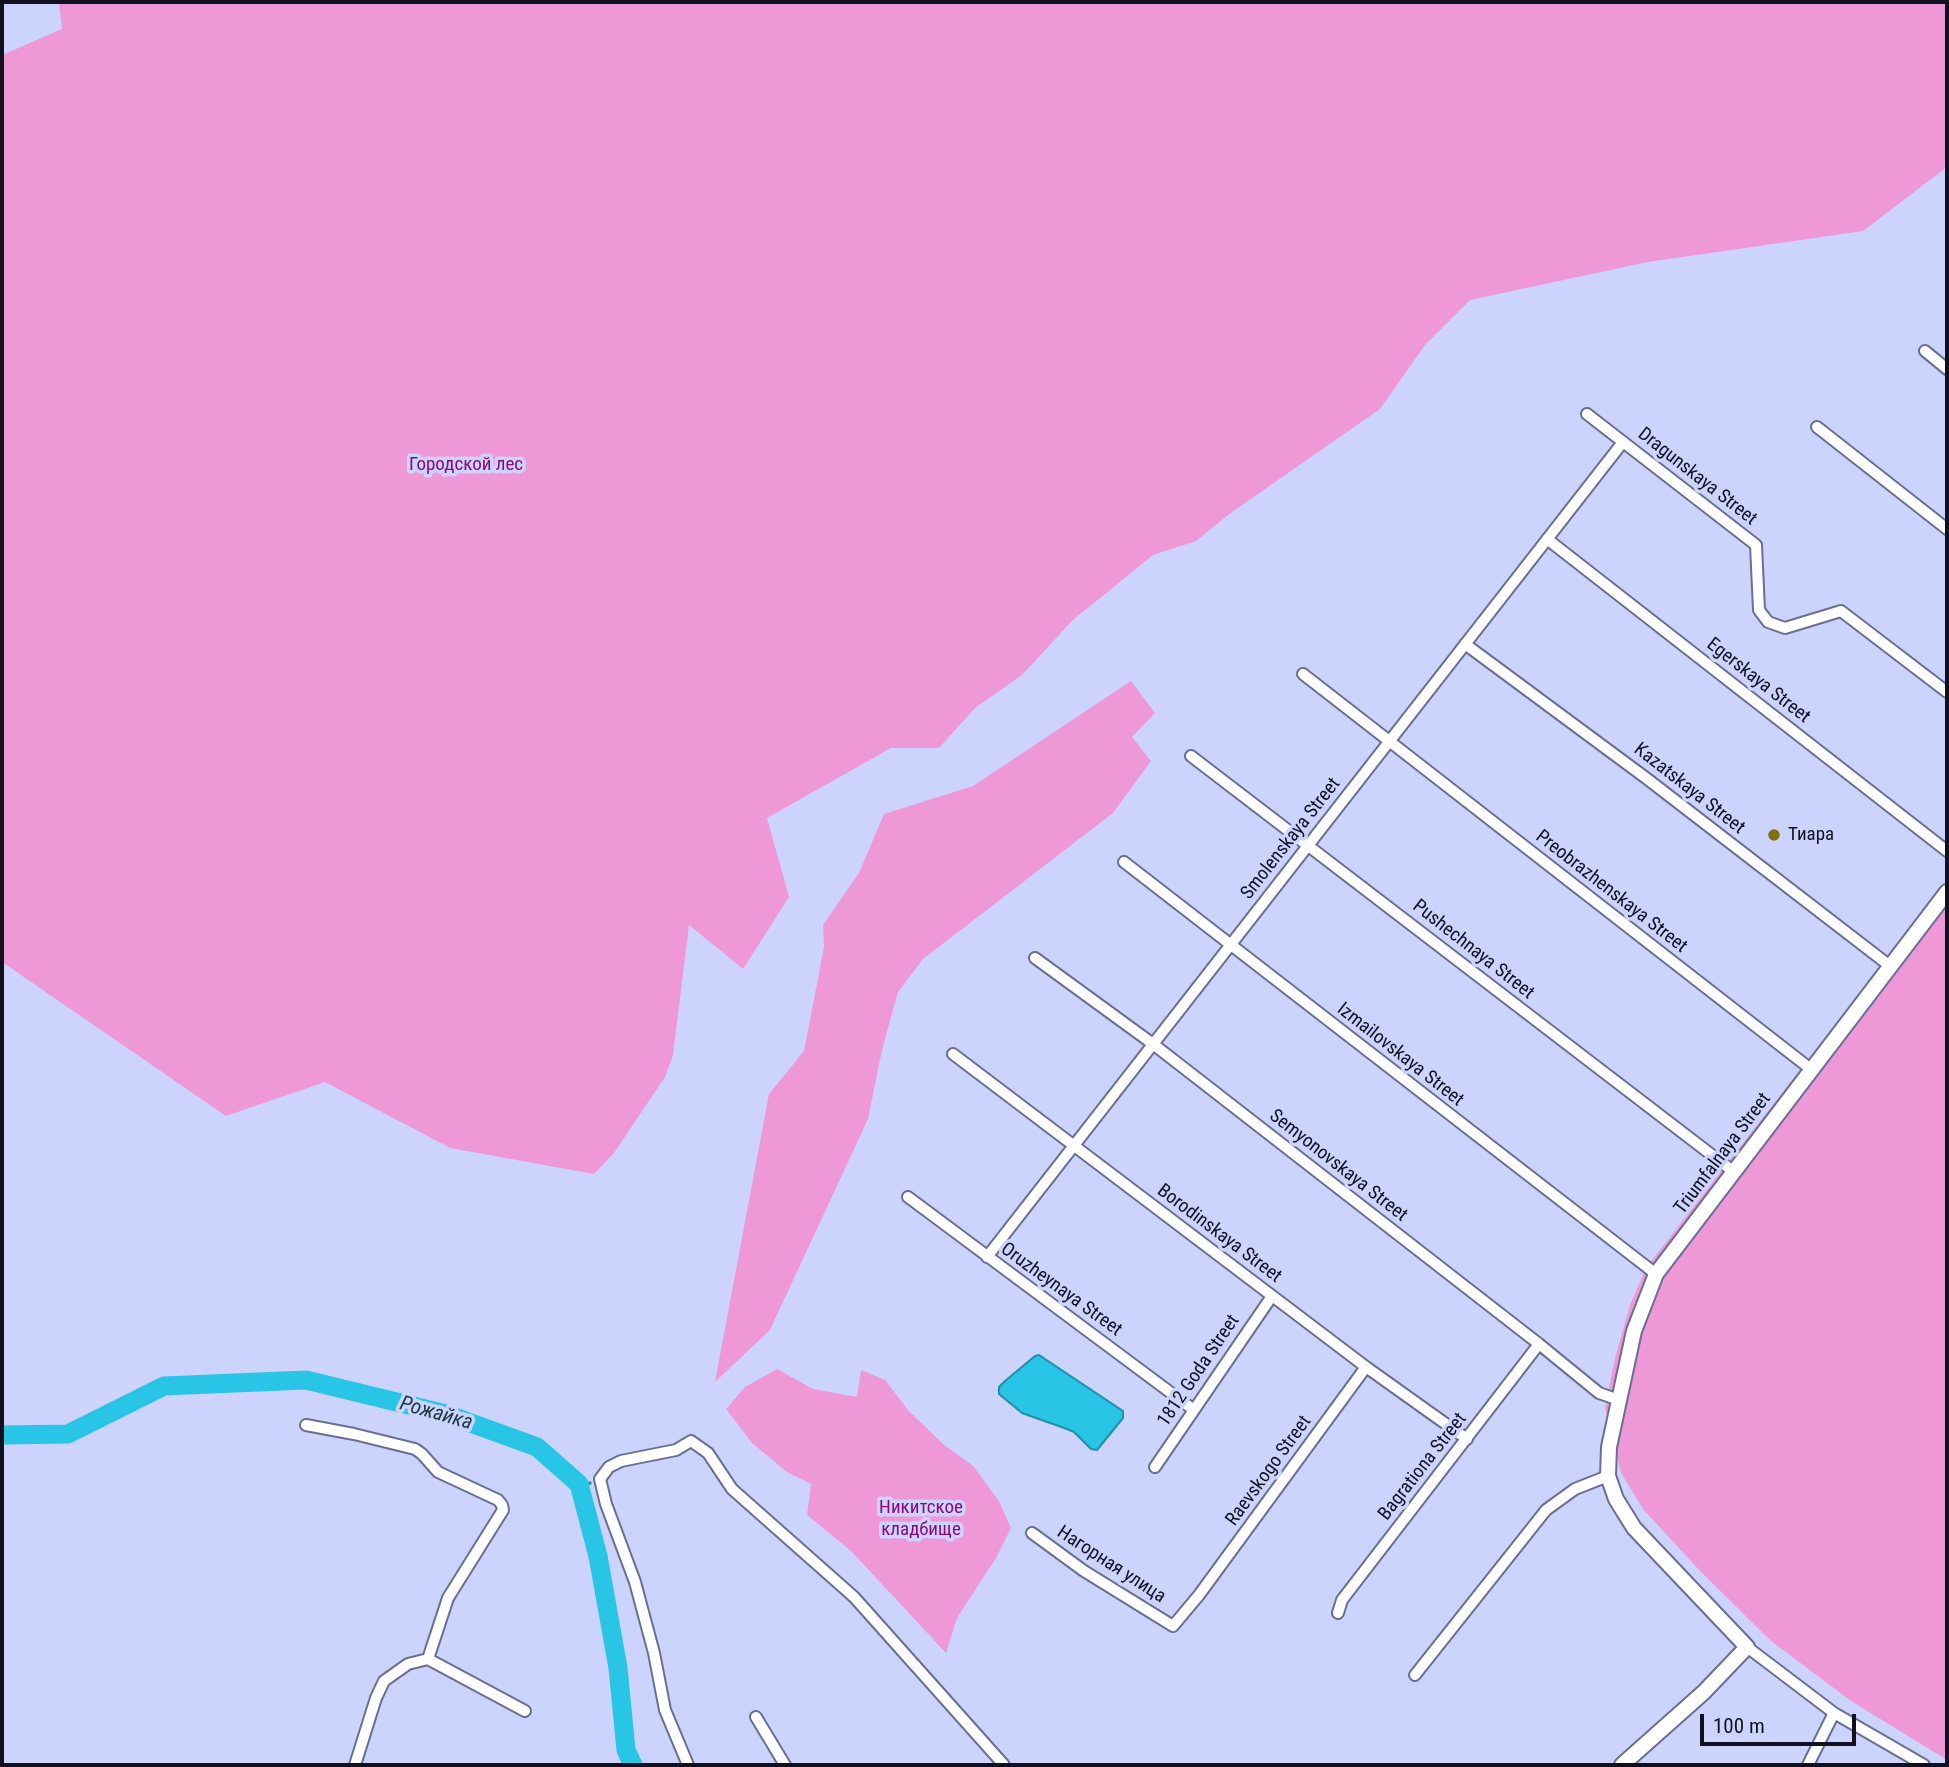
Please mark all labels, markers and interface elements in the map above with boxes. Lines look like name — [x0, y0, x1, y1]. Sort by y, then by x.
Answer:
street label: Dragunskaya Street — [1633, 423, 1761, 531]
park label: Городской лес — [409, 454, 523, 476]
street label: Egerskaya Street — [1702, 633, 1814, 729]
street label: Kazatskaya Street — [1629, 739, 1749, 839]
street label: Smolenskaya Street — [1236, 774, 1346, 904]
place label: Тиара — [1788, 824, 1834, 846]
street label: Preobrazhenskaya Street — [1531, 826, 1691, 958]
marker: Тиара — [1766, 827, 1782, 843]
street label: Pushechnaya Street — [1408, 895, 1538, 1005]
street label: Izmailovskaya Street — [1332, 998, 1468, 1112]
street label: Triumfalnaya Street — [1670, 1089, 1776, 1219]
street label: Semyonovskaya Street — [1264, 1105, 1412, 1227]
street label: Borodinskaya Street — [1152, 1180, 1286, 1288]
street label: Oruzheynaya Street — [996, 1238, 1126, 1342]
street label: 1812 Goda Street — [1153, 1311, 1245, 1431]
water label: Рожайка — [397, 1392, 475, 1436]
street label: Bagrationa Street — [1374, 1409, 1472, 1525]
street label: Raevskogo Street — [1221, 1411, 1317, 1531]
park label: Никитское кладбище — [879, 1497, 963, 1541]
street label: Нагорная улица — [1052, 1521, 1170, 1609]
scale bar — [1704, 1700, 1860, 1744]
text: 100 m — [1713, 1714, 1765, 1738]

